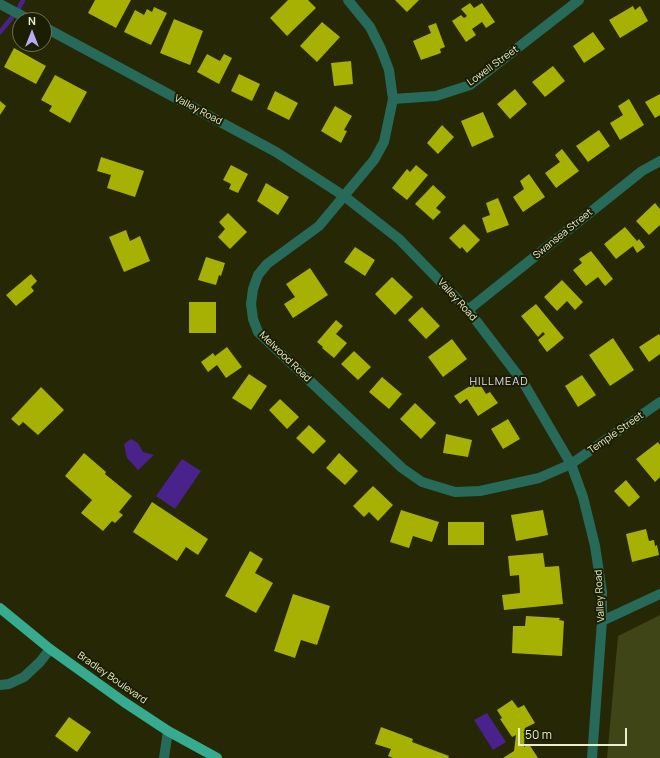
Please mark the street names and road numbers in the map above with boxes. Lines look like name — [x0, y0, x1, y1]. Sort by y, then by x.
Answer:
street label: Lowell Street — [465, 43, 521, 89]
street label: Valley Road — [172, 92, 224, 128]
street label: Swansea Street — [531, 206, 595, 262]
street label: Valley Road — [435, 276, 479, 324]
street label: Melwood Road — [257, 329, 313, 385]
street label: Temple Street — [586, 409, 646, 457]
street label: Valley Road — [593, 569, 607, 623]
street label: Bradley Boulevard — [75, 650, 149, 706]

